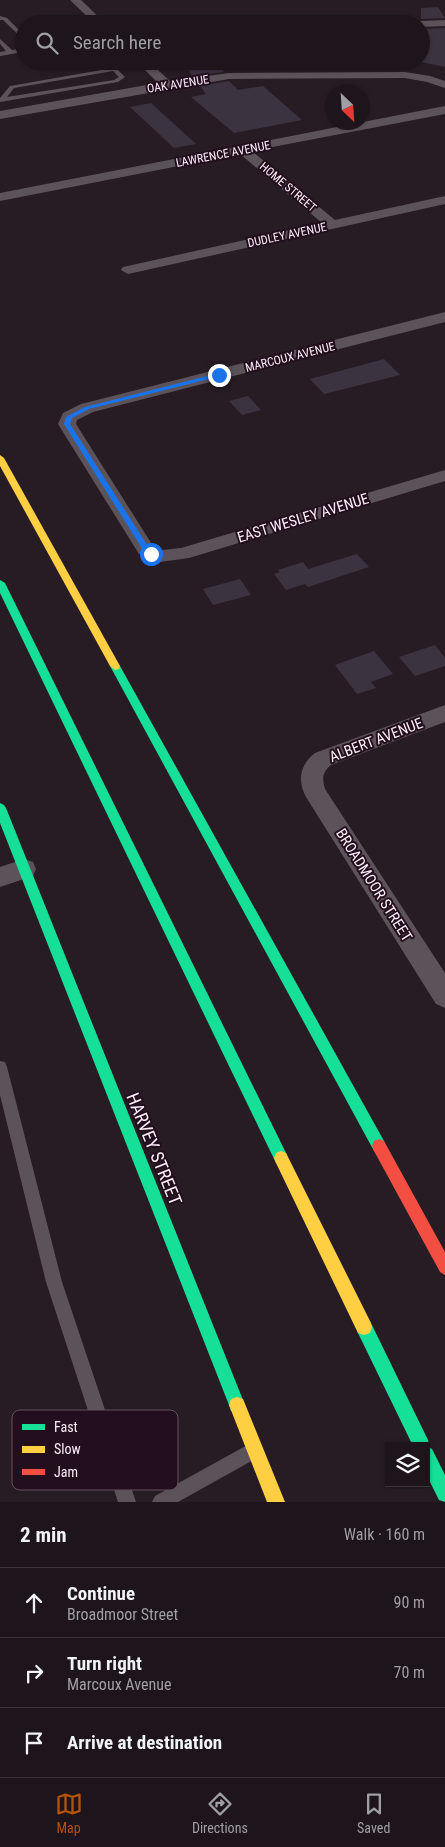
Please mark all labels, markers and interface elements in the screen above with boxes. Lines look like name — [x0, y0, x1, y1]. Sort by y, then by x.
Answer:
search box — [15, 15, 430, 70]
icon: search — [33, 29, 61, 57]
text: Search here — [73, 31, 161, 54]
street label: OAK AVENUE — [146, 72, 210, 96]
north arrow — [325, 85, 370, 130]
street label: LAWRENCE AVENUE — [175, 138, 271, 170]
street label: HOME STREET — [257, 159, 319, 215]
street label: DUDLEY AVENUE — [246, 220, 328, 250]
street label: MARCOUX AVENUE — [244, 339, 336, 375]
route end — [208, 364, 231, 387]
street label: EAST WESLEY AVENUE — [235, 489, 371, 547]
route start — [140, 543, 163, 566]
street label: ALBERT AVENUE — [327, 714, 425, 766]
street label: BROADMOOR STREET — [332, 825, 416, 945]
street label: HARVEY STREET — [122, 1090, 187, 1208]
legend — [12, 1410, 178, 1490]
text: Fast — [54, 1419, 78, 1435]
text: Slow — [54, 1441, 81, 1457]
map controls — [385, 1442, 430, 1487]
button: layers — [385, 1442, 430, 1487]
text: Jam — [54, 1464, 78, 1480]
text: 2 min — [20, 1523, 67, 1547]
text: Walk · 160 m — [344, 1525, 425, 1544]
text: Continue — [67, 1582, 135, 1605]
icon: ahead — [20, 1589, 48, 1617]
text: 90 m — [393, 1593, 425, 1612]
text: Broadmoor Street — [67, 1605, 178, 1624]
text: Turn right — [67, 1652, 142, 1675]
icon: right — [20, 1659, 48, 1687]
text: 70 m — [393, 1663, 425, 1682]
text: Marcoux Avenue — [67, 1675, 171, 1694]
icon: arrive — [20, 1729, 48, 1757]
text: Arrive at destination — [67, 1731, 222, 1754]
tab: Map — [55, 1790, 83, 1836]
tab: Directions — [192, 1790, 248, 1836]
tab: Saved — [357, 1790, 390, 1836]

